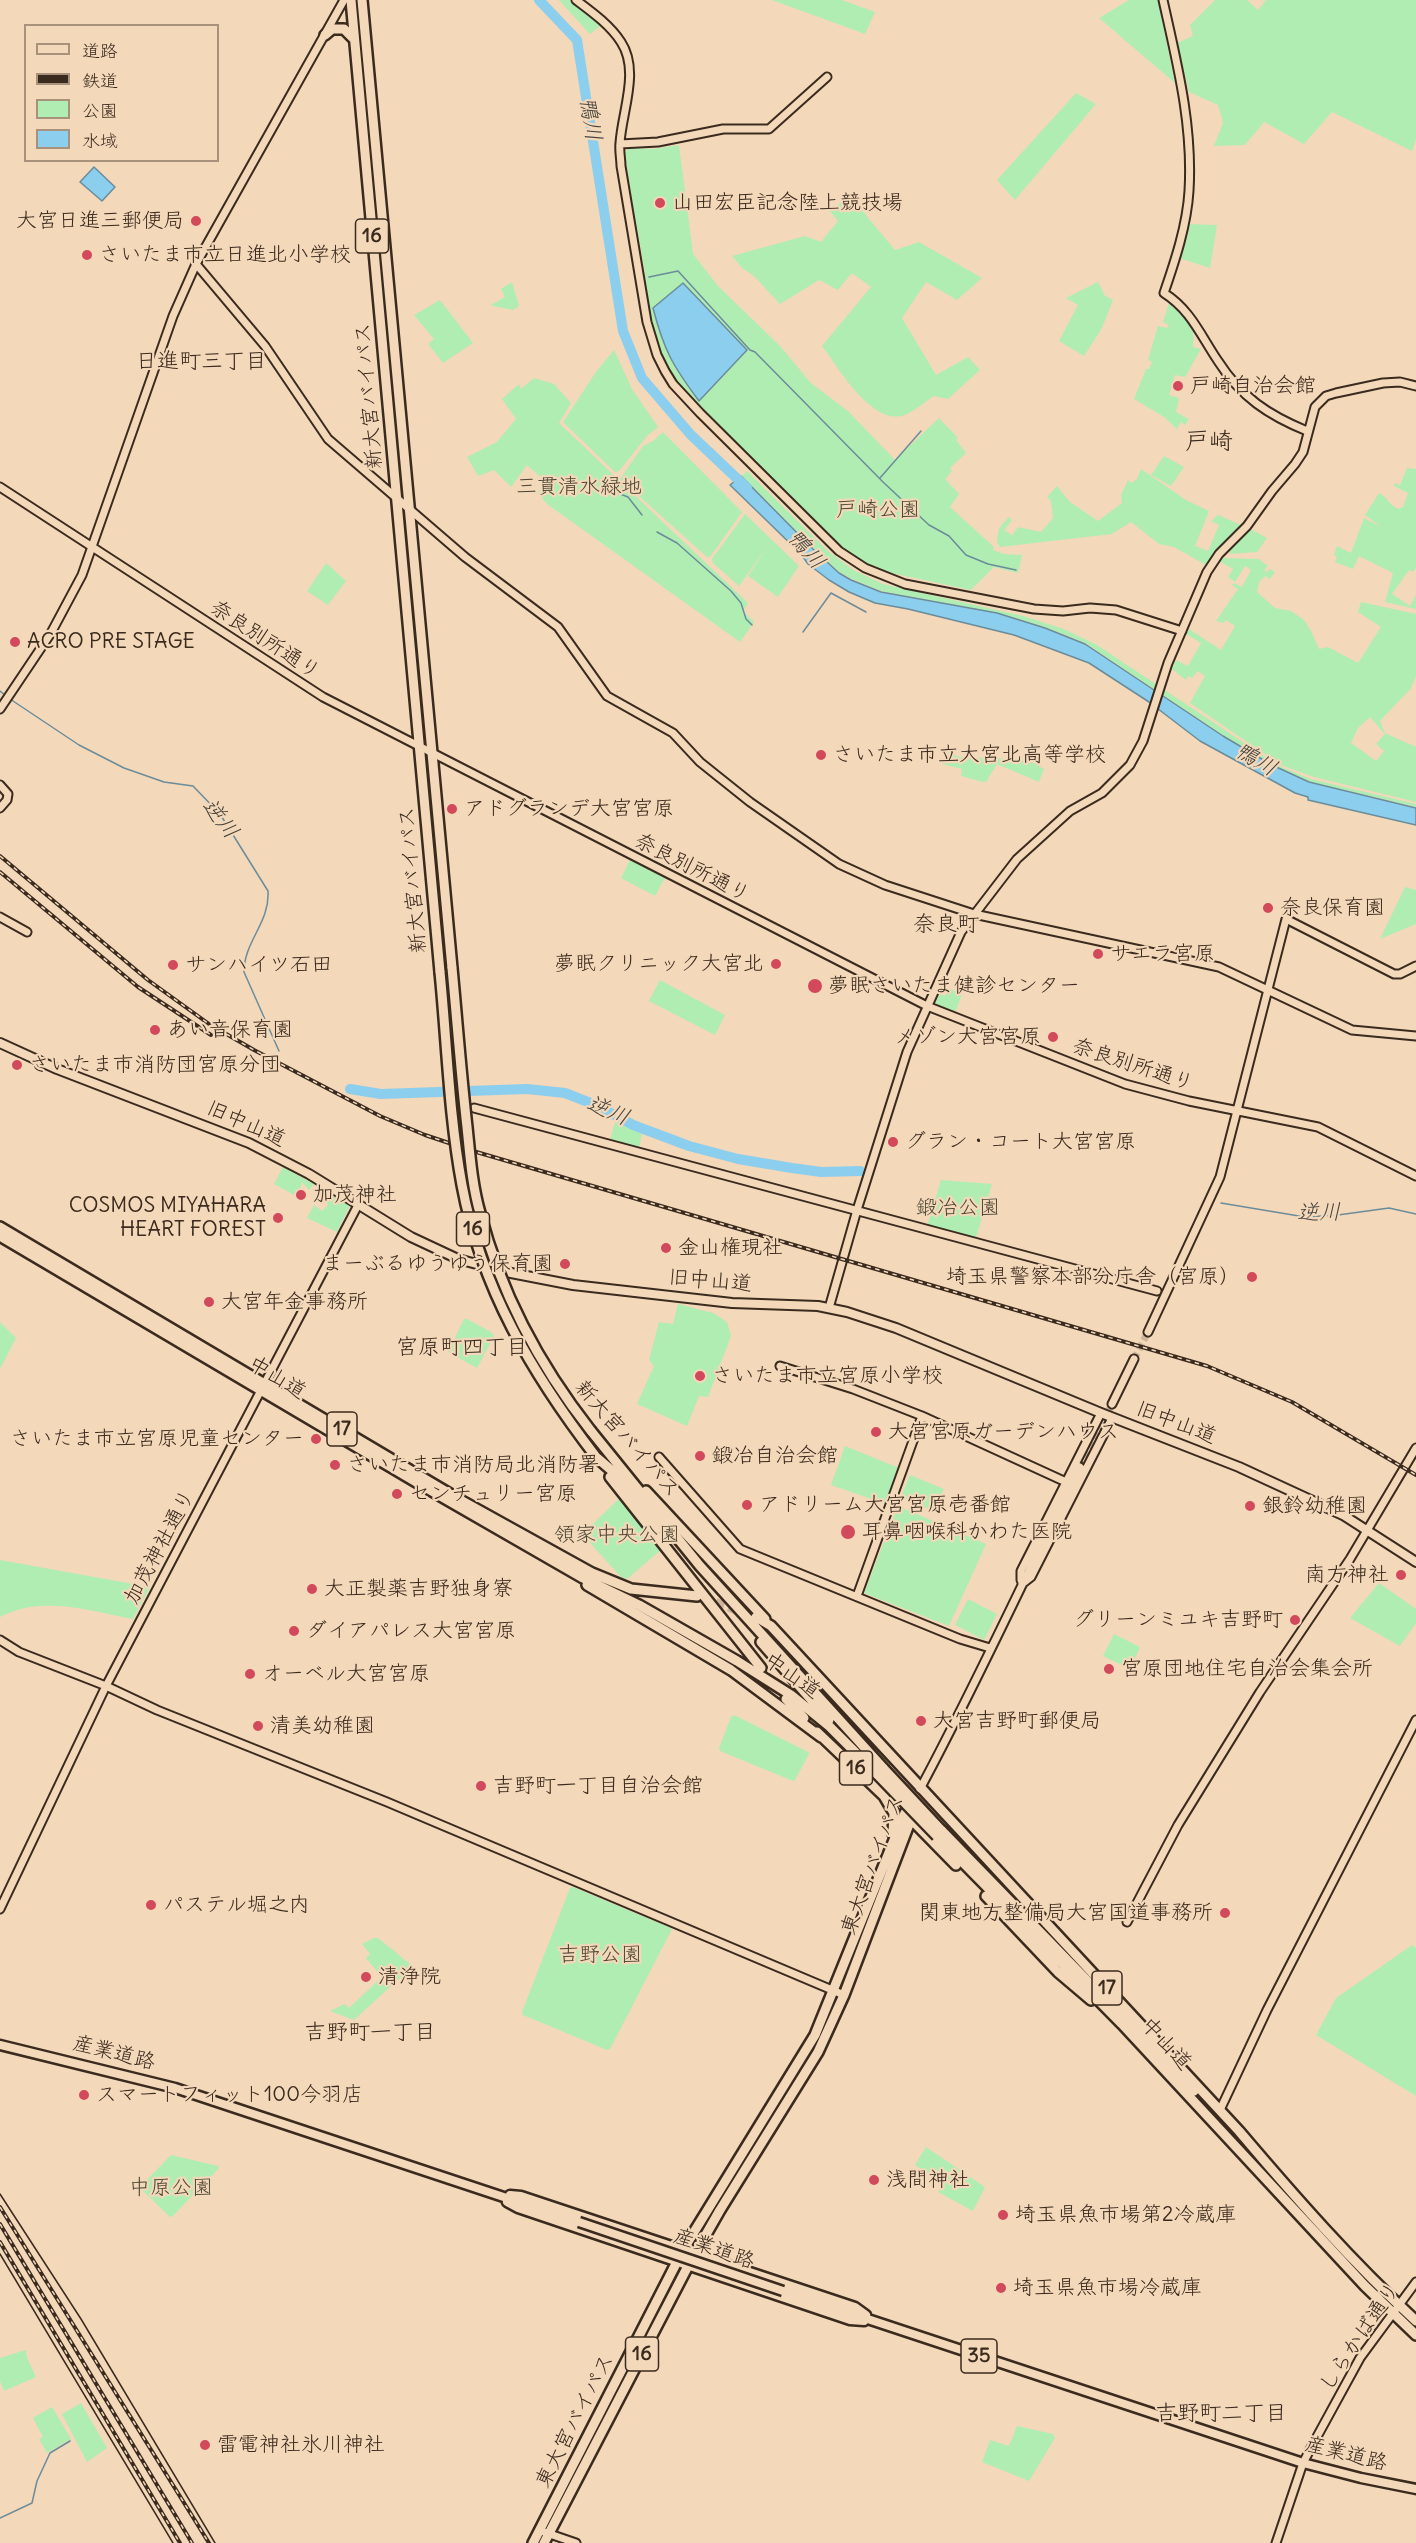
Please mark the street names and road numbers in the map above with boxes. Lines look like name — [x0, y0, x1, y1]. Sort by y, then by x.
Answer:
road number: 16 — [356, 219, 388, 253]
street label: 新大宮バイパス — [350, 322, 388, 470]
street label: 奈良別所通り — [205, 595, 325, 685]
street label: 新大宮バイパス — [394, 806, 432, 954]
street label: 奈良別所通り — [630, 828, 754, 908]
street label: 奈良別所通り — [1069, 1034, 1197, 1096]
street label: 旧中山道 — [203, 1095, 289, 1153]
road number: 16 — [456, 1212, 490, 1246]
street label: 旧中山道 — [667, 1265, 753, 1297]
street label: 中山道 — [244, 1351, 310, 1405]
street label: 新大宮バイパス — [569, 1375, 685, 1503]
street label: 旧中山道 — [1132, 1396, 1220, 1450]
road number: 17 — [327, 1412, 357, 1446]
street label: 加茂神社通り — [119, 1485, 201, 1609]
street label: 中山道 — [759, 1648, 825, 1704]
road number: 16 — [840, 1751, 872, 1785]
street label: 東大宮バイパス — [836, 1792, 910, 1938]
road number: 17 — [1092, 1971, 1122, 2005]
street label: 中山道 — [1135, 2012, 1197, 2076]
street label: 産業道路 — [70, 2031, 158, 2075]
street label: 産業道路 — [670, 2223, 758, 2275]
street label: しらかば通り — [1314, 2278, 1406, 2396]
road number: 16 — [626, 2337, 658, 2371]
road number: 35 — [961, 2339, 997, 2373]
street label: 東大宮バイパス — [530, 2350, 620, 2492]
street label: 産業道路 — [1302, 2432, 1390, 2476]

